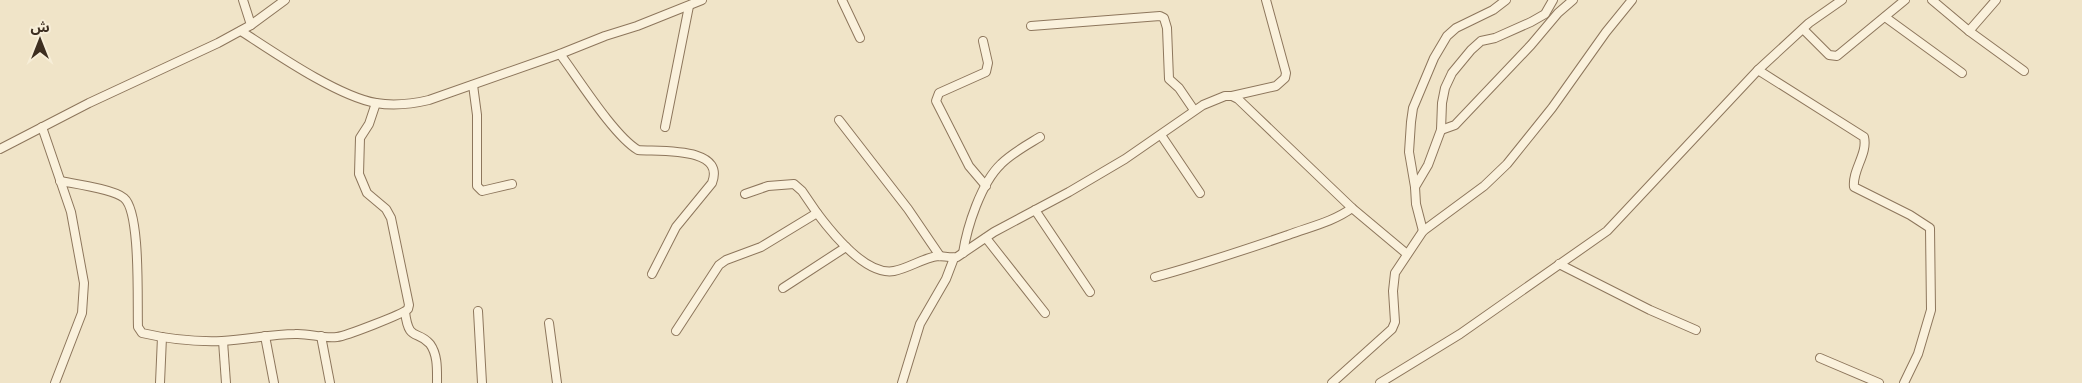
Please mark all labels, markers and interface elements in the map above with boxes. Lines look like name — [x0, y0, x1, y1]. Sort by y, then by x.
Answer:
north arrow — [15, 15, 65, 65]
text: ش — [30, 18, 50, 36]

